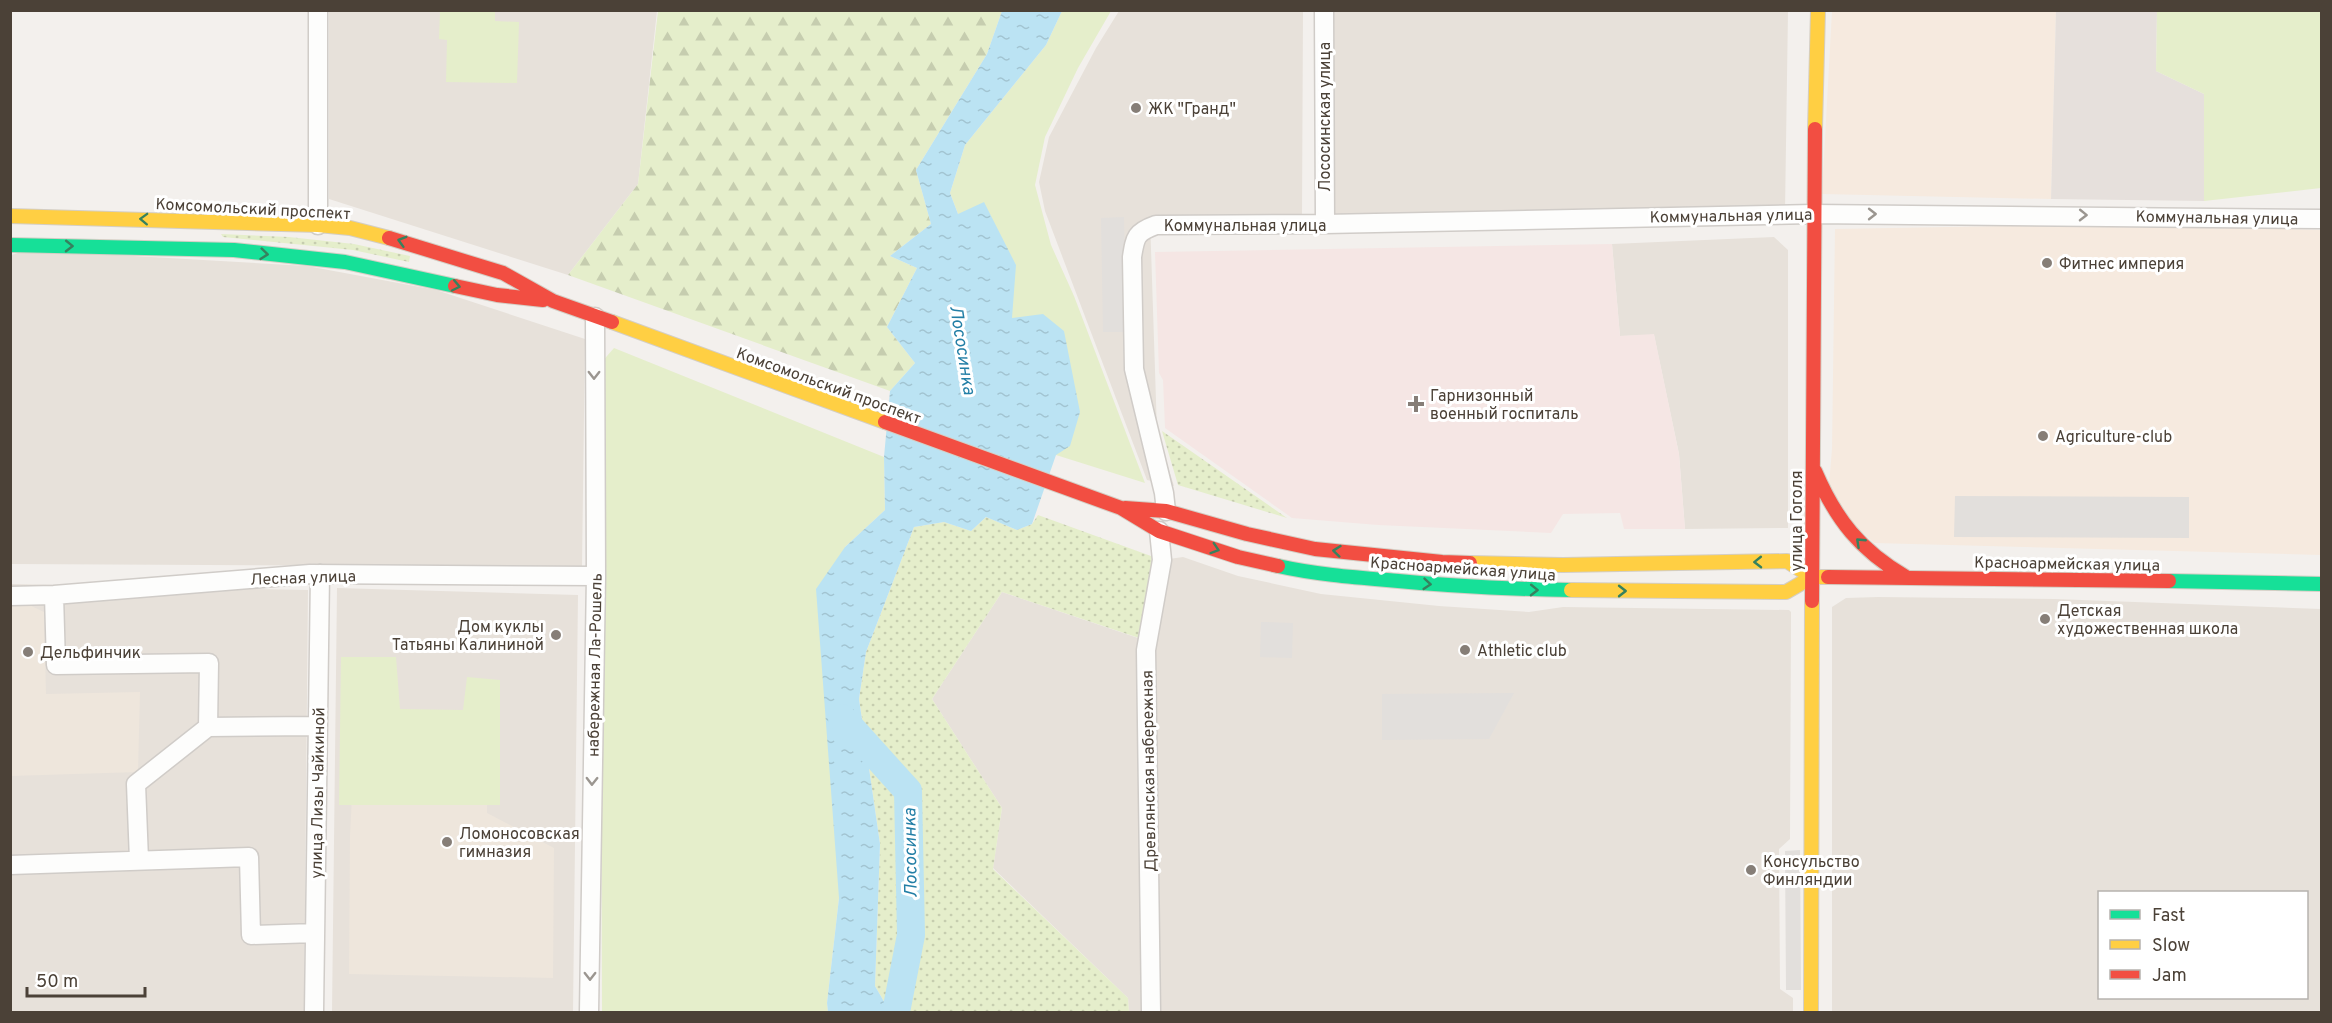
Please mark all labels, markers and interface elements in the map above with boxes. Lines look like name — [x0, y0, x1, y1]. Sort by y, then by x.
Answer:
street label: Лососинская улица — [1316, 42, 1336, 192]
place label: ЖК "Гранд" — [1148, 100, 1236, 120]
marker: ЖК "Гранд" — [1129, 101, 1143, 115]
street label: Комсомольский проспект — [155, 195, 351, 225]
street label: Коммунальная улица — [1650, 206, 1813, 228]
one-way arrow — [1867, 208, 1876, 220]
street label: Коммунальная улица — [2135, 208, 2298, 230]
one-way arrow — [2079, 209, 2088, 221]
one-way arrow — [140, 213, 149, 226]
street label: Коммунальная улица — [1164, 217, 1326, 237]
one-way arrow — [397, 236, 407, 249]
one-way arrow — [64, 240, 73, 252]
one-way arrow — [259, 247, 268, 259]
place label: Фитнес империя — [2059, 255, 2184, 275]
marker: Фитнес империя — [2040, 256, 2054, 270]
one-way arrow — [450, 279, 460, 292]
water label: Лососинка — [943, 304, 980, 397]
street label: Комсомольский проспект — [733, 344, 923, 430]
one-way arrow — [588, 371, 600, 380]
place label: Гарнизонный военный госпиталь — [1430, 387, 1579, 425]
marker: Гарнизонный военный госпиталь — [1407, 395, 1425, 413]
place label: Agriculture-club — [2055, 428, 2172, 448]
marker: Agriculture-club — [2036, 429, 2050, 443]
street label: улица Гоголя — [1788, 470, 1808, 572]
one-way arrow — [1856, 538, 1867, 549]
one-way arrow — [1209, 542, 1220, 554]
one-way arrow — [1333, 545, 1342, 558]
street label: Красноармейская улица — [1974, 553, 2160, 577]
street label: Красноармейская улица — [1369, 554, 1556, 586]
one-way arrow — [1754, 556, 1763, 568]
street label: Лесная улица — [250, 567, 356, 591]
street label: набережная Ла-Рошель — [584, 573, 608, 757]
one-way arrow — [1423, 577, 1432, 590]
one-way arrow — [1530, 584, 1539, 596]
one-way arrow — [1617, 585, 1626, 597]
place label: Детская художественная школа — [2057, 602, 2238, 640]
marker: Детская художественная школа — [2038, 612, 2052, 626]
place label: Дом куклы Татьяны Калининой — [392, 618, 544, 656]
marker: Дом куклы Татьяны Калининой — [549, 628, 563, 642]
place label: Athletic club — [1477, 642, 1567, 662]
marker: Athletic club — [1458, 643, 1472, 657]
place label: Дельфинчик — [40, 644, 141, 664]
marker: Дельфинчик — [21, 645, 35, 659]
street label: Древлянская набережная — [1138, 670, 1162, 872]
street label: улица Лизы Чайкиной — [308, 707, 330, 879]
one-way arrow — [586, 777, 598, 786]
water label: Лососинка — [899, 807, 924, 898]
place label: Ломоносовская гимназия — [459, 825, 580, 863]
marker: Ломоносовская гимназия — [440, 835, 454, 849]
place label: Консульство Финляндии — [1763, 853, 1860, 891]
marker: Консульство Финляндии — [1744, 863, 1758, 877]
legend — [2098, 891, 2308, 999]
text: Fast — [2152, 905, 2185, 928]
text: Slow — [2152, 935, 2190, 958]
scale bar — [27, 960, 146, 998]
text: Jam — [2152, 965, 2187, 988]
text: 50 m — [36, 971, 78, 994]
one-way arrow — [584, 972, 596, 981]

